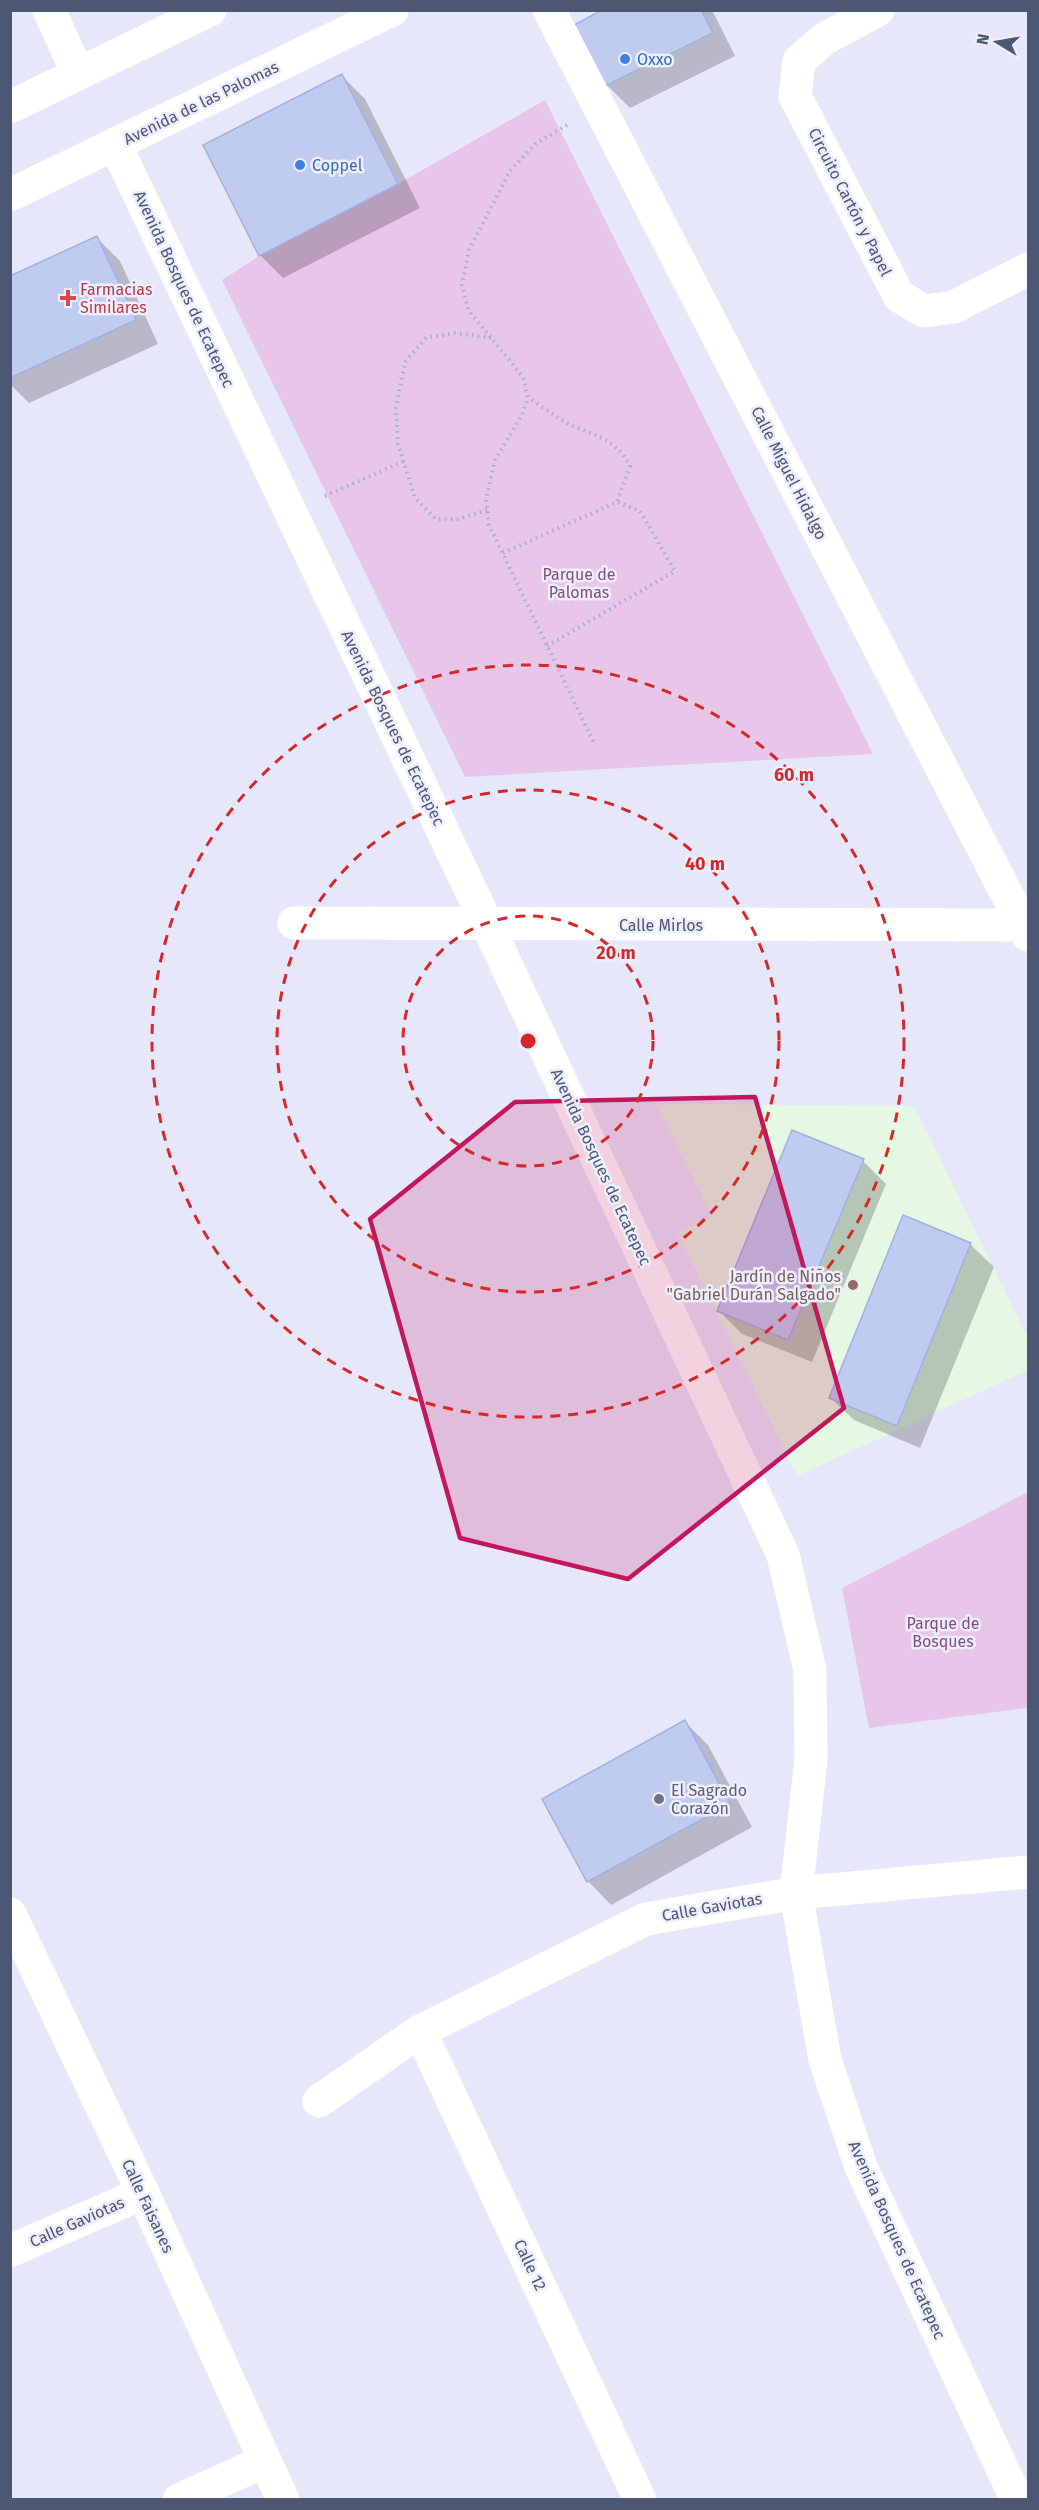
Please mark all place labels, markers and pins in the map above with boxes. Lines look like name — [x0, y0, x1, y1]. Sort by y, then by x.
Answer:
place label: Oxxo — [637, 50, 673, 69]
marker: Oxxo — [618, 52, 632, 66]
place label: Coppel — [312, 156, 363, 175]
marker: Coppel — [293, 158, 307, 172]
place label: Farmacias Similares — [80, 280, 152, 317]
marker: Farmacias Similares — [61, 291, 75, 305]
centre of rings — [518, 1031, 538, 1051]
place label: Jardín de Niños "Gabriel Durán Salgado" — [667, 1267, 841, 1304]
marker: Jardín de Niños "Gabriel Durán Salgado" — [846, 1278, 860, 1292]
place label: El Sagrado Corazón — [671, 1781, 747, 1818]
marker: El Sagrado Corazón — [652, 1792, 666, 1806]

